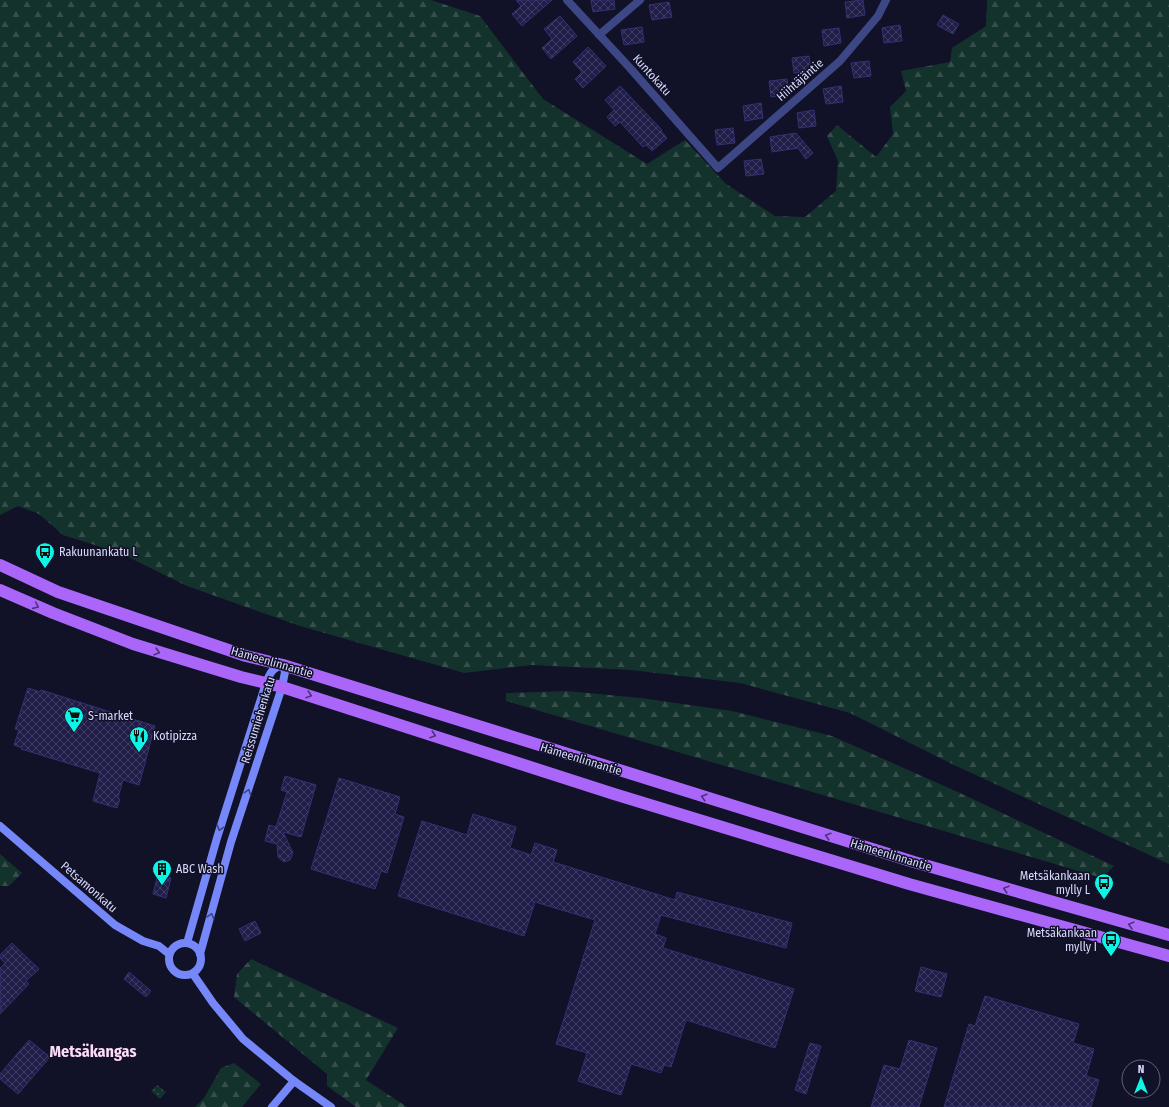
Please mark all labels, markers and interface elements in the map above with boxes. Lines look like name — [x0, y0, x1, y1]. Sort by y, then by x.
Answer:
street label: Kuntokatu — [630, 52, 674, 98]
street label: Hiihtäjäntie — [774, 56, 826, 104]
bus stop icon: Rakuunankatu L — [34, 541, 56, 569]
place label: Rakuunankatu L — [59, 545, 138, 559]
one-way arrow — [31, 601, 39, 609]
street label: Hämeenlinnantie — [229, 644, 315, 680]
one-way arrow — [154, 647, 161, 656]
street label: Reissumiehenkatu — [238, 675, 278, 765]
one-way arrow — [305, 691, 312, 699]
supermarket icon: S-market — [63, 705, 85, 733]
place label: S-market — [88, 709, 133, 723]
restaurant icon: Kotipizza — [128, 725, 150, 753]
place label: Kotipizza — [153, 729, 197, 743]
one-way arrow — [429, 730, 436, 739]
street label: Hämeenlinnantie — [539, 740, 624, 778]
one-way arrow — [243, 788, 252, 795]
one-way arrow — [701, 793, 708, 802]
one-way arrow — [216, 825, 225, 832]
one-way arrow — [825, 832, 832, 840]
street label: Hämeenlinnantie — [849, 836, 934, 874]
building icon: ABC Wash — [151, 858, 173, 886]
street label: Petsamonkatu — [58, 859, 120, 915]
place label: ABC Wash — [176, 862, 224, 876]
place label: Metsäkankaan mylly L — [1020, 869, 1091, 897]
bus stop icon: Metsäkankaan mylly L — [1093, 872, 1115, 900]
one-way arrow — [1003, 885, 1010, 894]
one-way arrow — [206, 913, 215, 920]
one-way arrow — [1128, 921, 1135, 929]
place label: Metsäkankaan mylly I — [1027, 926, 1097, 954]
bus stop icon: Metsäkankaan mylly I — [1100, 929, 1122, 957]
district label: Metsäkangas — [50, 1042, 136, 1061]
north arrow — [1121, 1059, 1161, 1099]
text: N — [1138, 1063, 1144, 1076]

